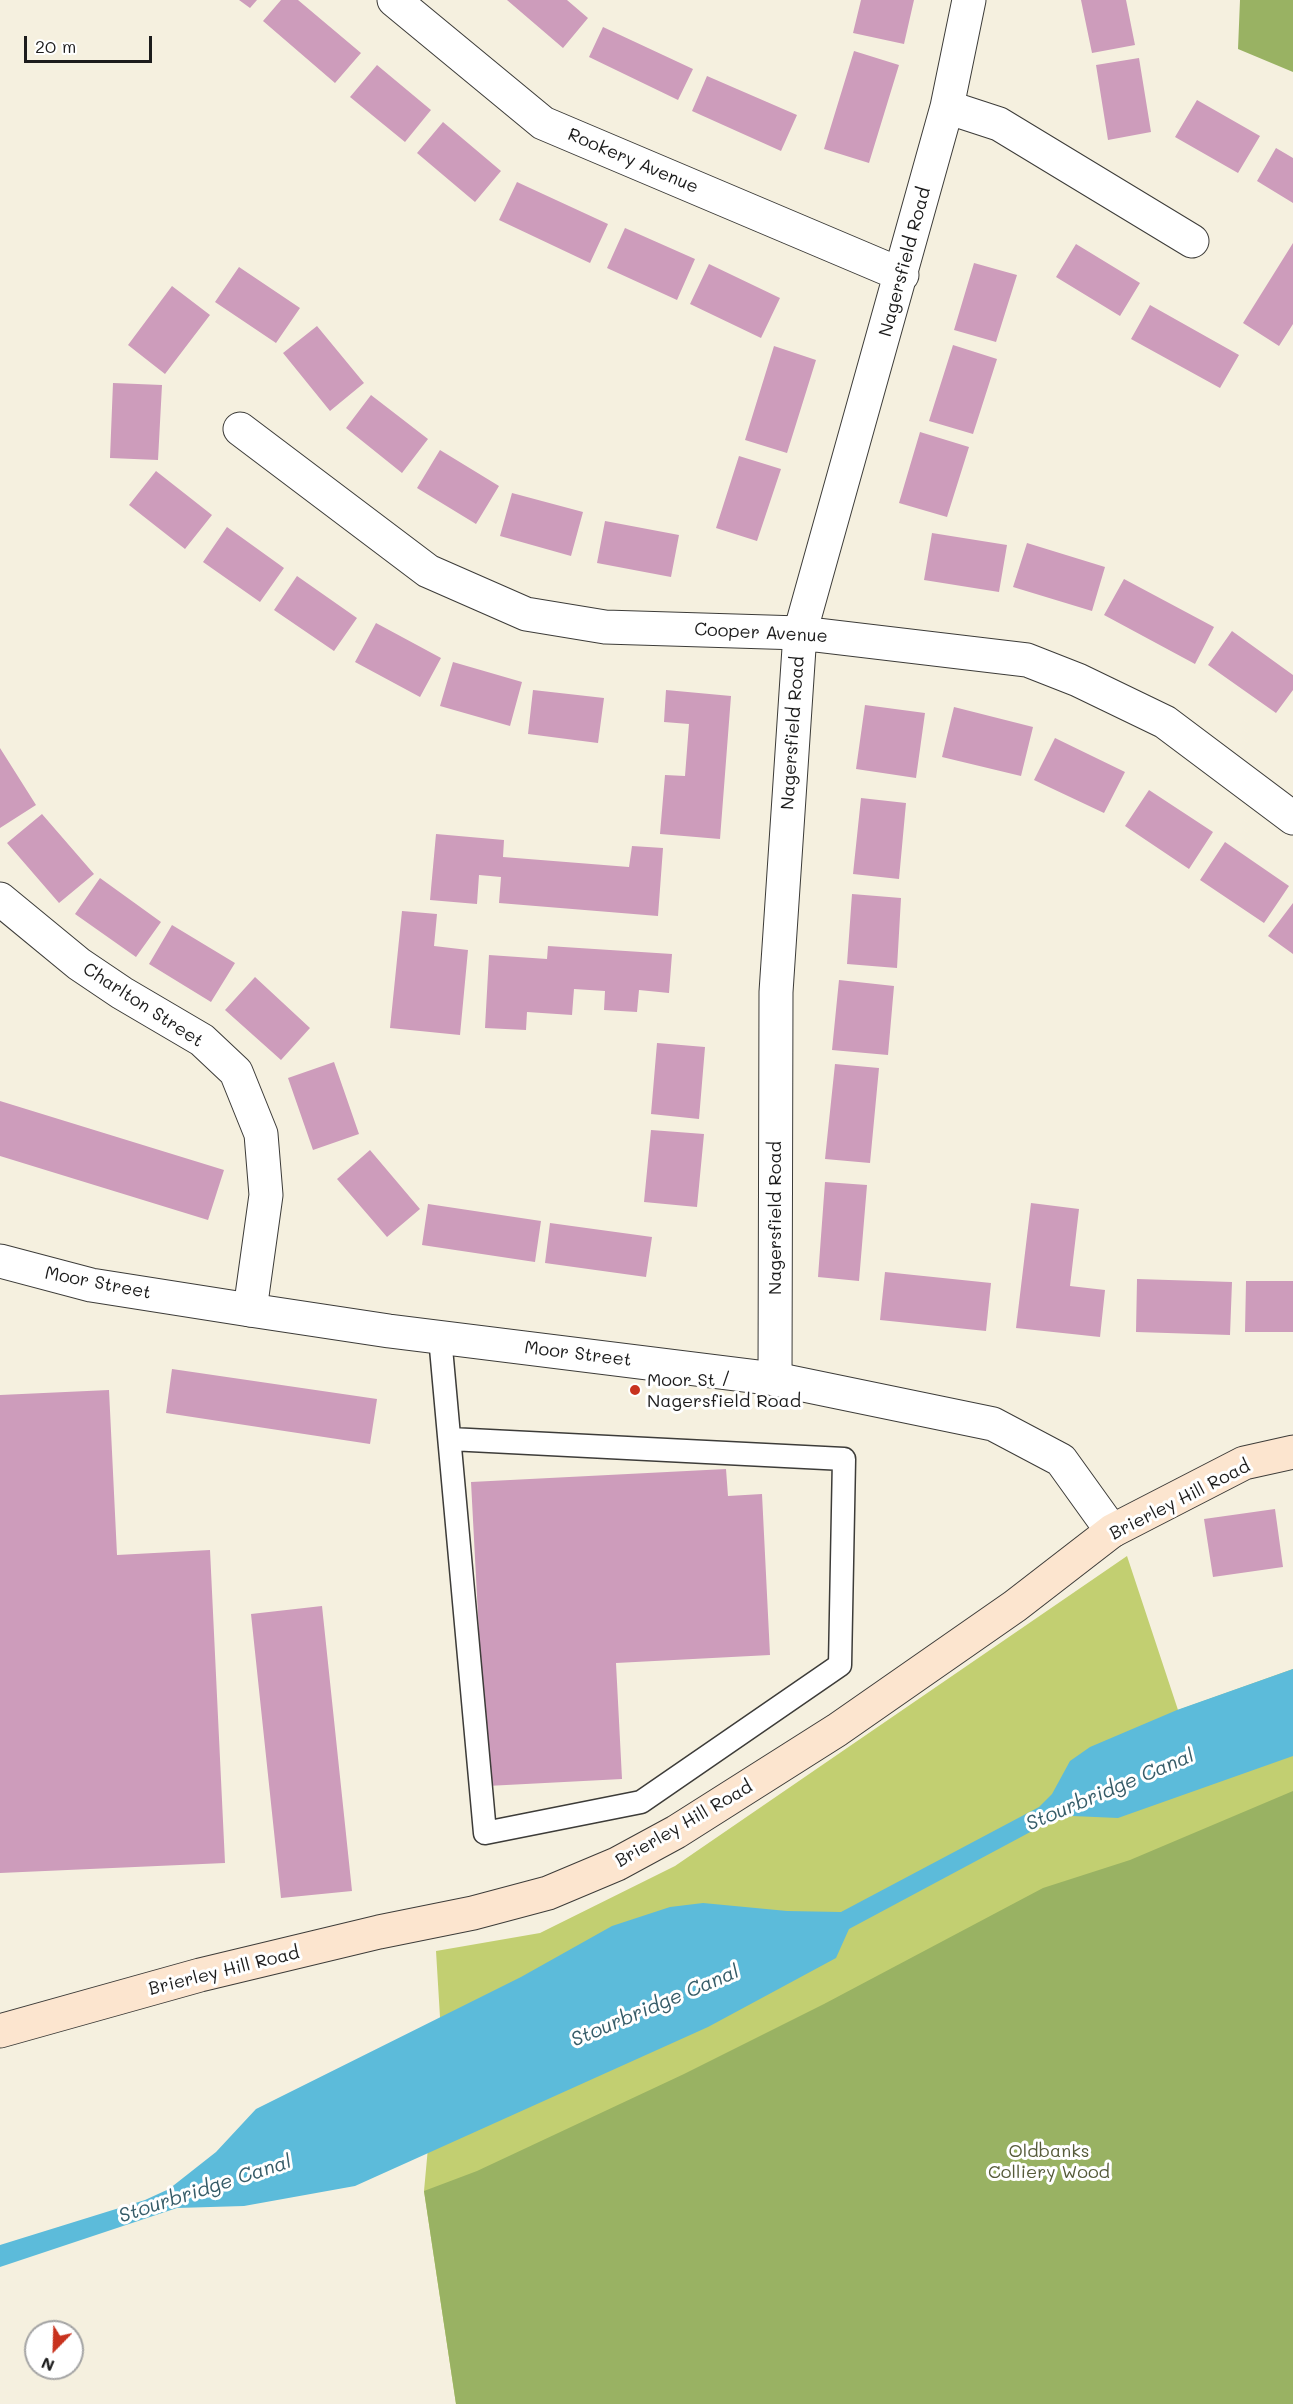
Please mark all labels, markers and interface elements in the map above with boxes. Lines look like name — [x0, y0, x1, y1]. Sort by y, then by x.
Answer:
scale bar — [27, 24, 154, 62]
text: 20 m — [35, 34, 76, 58]
street label: Rookery Avenue — [564, 124, 702, 198]
street label: Nagersfield Road — [875, 185, 935, 339]
street label: Cooper Avenue — [694, 619, 828, 647]
street label: Nagersfield Road — [777, 655, 809, 811]
street label: Charlton Street — [79, 958, 207, 1052]
street label: Nagersfield Road — [764, 1141, 786, 1295]
street label: Moor Street — [43, 1262, 153, 1304]
street label: Moor Street — [523, 1337, 633, 1371]
place label: Moor St / Nagersfield Road — [647, 1369, 801, 1412]
marker: Moor St / Nagersfield Road — [628, 1383, 642, 1397]
street label: Brierley Hill Road — [1106, 1455, 1254, 1545]
water label: Stourbridge Canal — [1022, 1744, 1198, 1836]
street label: Brierley Hill Road — [612, 1776, 756, 1872]
street label: Brierley Hill Road — [146, 1942, 302, 2000]
water label: Stourbridge Canal — [567, 1960, 743, 2052]
park label: Oldbanks Colliery Wood — [988, 2140, 1110, 2182]
water label: Stourbridge Canal — [116, 2150, 294, 2228]
north arrow — [24, 2320, 84, 2380]
text: N — [38, 2353, 57, 2377]

